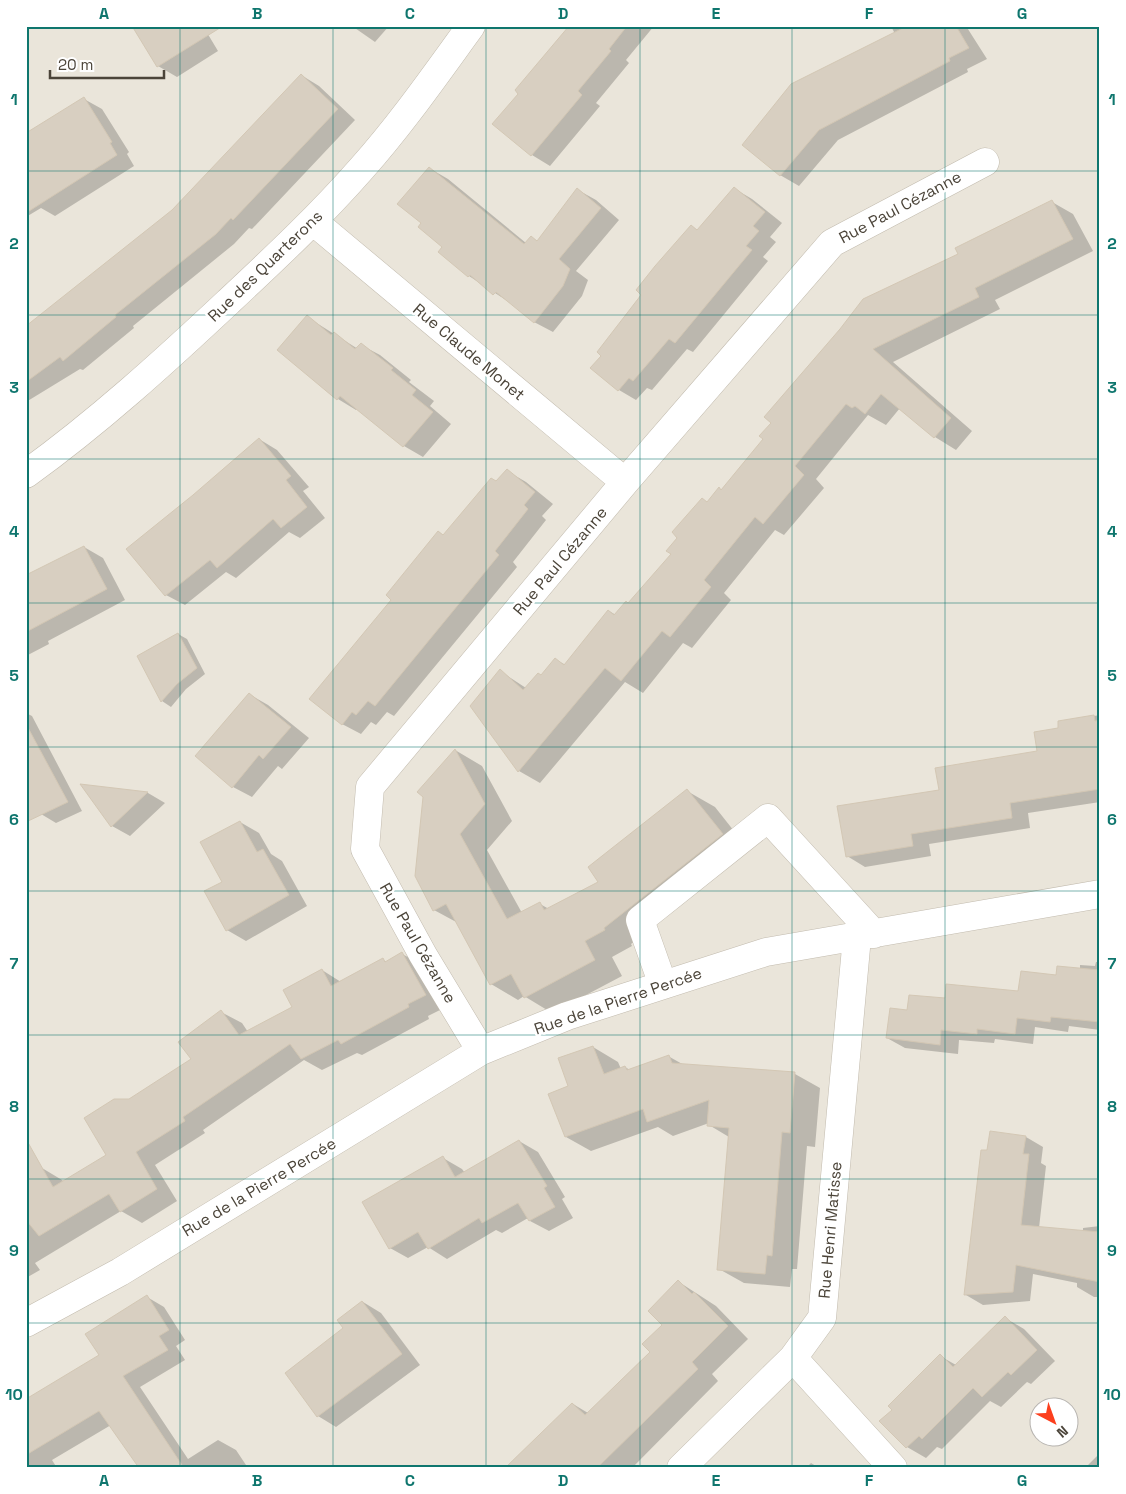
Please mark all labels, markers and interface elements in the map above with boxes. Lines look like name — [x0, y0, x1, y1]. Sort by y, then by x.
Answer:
text: A — [99, 3, 109, 24]
text: B — [252, 3, 262, 24]
text: C — [405, 3, 415, 24]
text: D — [558, 3, 568, 24]
text: E — [712, 3, 721, 24]
text: F — [865, 3, 874, 24]
text: G — [1017, 3, 1027, 24]
scale bar — [50, 48, 164, 80]
text: 20 m — [58, 55, 93, 74]
text: 1 — [10, 89, 18, 110]
text: 1 — [1108, 89, 1116, 110]
street label: Rue Paul Cézanne — [835, 166, 965, 248]
street label: Rue des Quarterons — [203, 206, 327, 326]
text: 2 — [9, 233, 19, 254]
text: 2 — [1107, 233, 1117, 254]
street label: Rue Claude Monet — [408, 299, 530, 405]
text: 3 — [9, 377, 19, 398]
text: 3 — [1107, 377, 1117, 398]
street label: Rue Paul Cézanne — [508, 502, 612, 620]
text: 4 — [9, 521, 19, 542]
text: 4 — [1107, 521, 1117, 542]
text: 5 — [9, 665, 19, 686]
text: 5 — [1107, 665, 1117, 686]
text: 6 — [9, 809, 19, 830]
text: 6 — [1107, 809, 1117, 830]
street label: Rue Paul Cézanne — [375, 879, 461, 1007]
text: 7 — [10, 953, 19, 974]
text: 7 — [1108, 953, 1117, 974]
street label: Rue de la Pierre Percée — [531, 962, 705, 1040]
text: 8 — [9, 1096, 19, 1117]
text: 8 — [1107, 1096, 1117, 1117]
street label: Rue de la Pierre Percée — [178, 1133, 340, 1241]
street label: Rue Henri Matisse — [814, 1161, 846, 1299]
text: 9 — [9, 1240, 19, 1261]
text: 9 — [1107, 1240, 1117, 1261]
text: 10 — [5, 1384, 23, 1405]
text: 10 — [1103, 1384, 1121, 1405]
north arrow — [1028, 1396, 1078, 1446]
text: N — [1053, 1422, 1072, 1442]
text: A — [99, 1470, 109, 1491]
text: B — [252, 1470, 262, 1491]
text: C — [405, 1470, 415, 1491]
text: D — [558, 1470, 568, 1491]
text: E — [712, 1470, 721, 1491]
text: F — [865, 1470, 874, 1491]
text: G — [1017, 1470, 1027, 1491]

